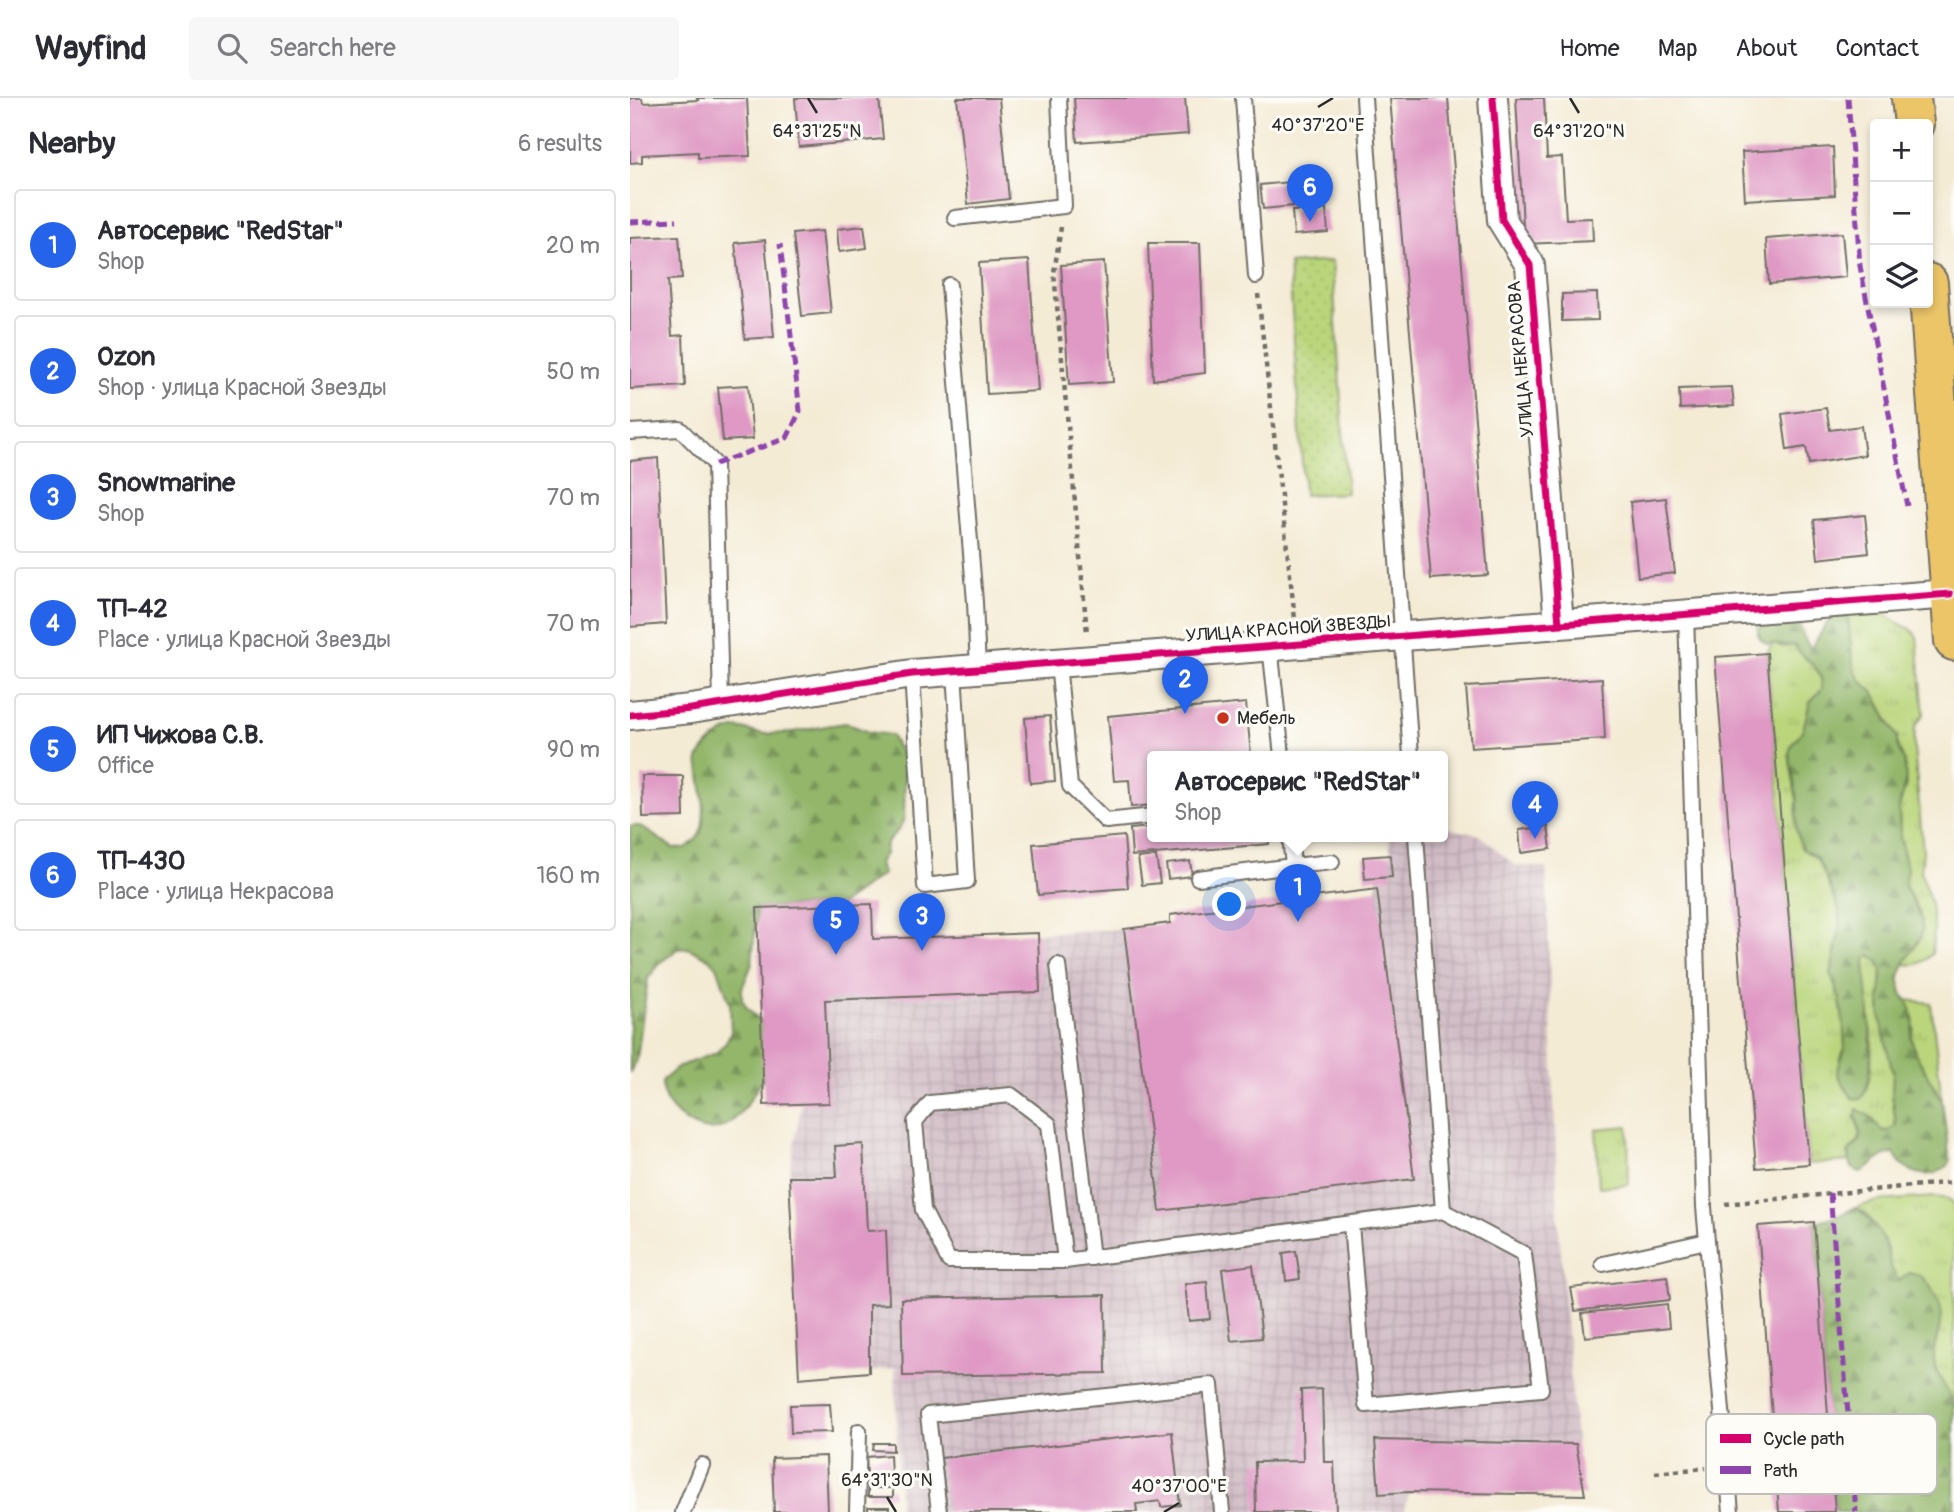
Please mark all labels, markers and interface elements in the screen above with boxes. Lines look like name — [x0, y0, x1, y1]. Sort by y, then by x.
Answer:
search box — [189, 17, 679, 80]
text: Wayfind — [35, 28, 147, 69]
icon: search — [213, 29, 251, 67]
text: Search here — [269, 32, 396, 64]
text: Home — [1559, 34, 1620, 63]
text: Map — [1658, 34, 1698, 63]
text: About — [1736, 34, 1798, 63]
text: Contact — [1836, 34, 1919, 63]
text: 40°37'20"E — [1272, 114, 1364, 137]
map controls — [1870, 119, 1933, 308]
button: + — [1870, 119, 1933, 182]
text: 64°31'25"N — [773, 120, 861, 143]
text: 64°31'20"N — [1533, 120, 1625, 143]
text: Nearby — [28, 125, 115, 162]
text: 6 results — [518, 129, 602, 158]
pin: 6 — [1287, 164, 1333, 222]
button: − — [1870, 182, 1933, 245]
text: Автосервис "RedStar" — [97, 215, 344, 247]
text: 1 — [49, 231, 58, 260]
text: 20 m — [546, 231, 600, 260]
button: layers — [1870, 245, 1933, 308]
text: Shop — [97, 247, 145, 276]
street label: УЛИЦА НЕКРАСОВА — [1503, 280, 1539, 438]
text: Ozon — [97, 341, 155, 373]
text: 2 — [47, 357, 59, 386]
text: 50 m — [546, 357, 600, 386]
text: Shop · улица Красной Звезды — [97, 373, 387, 402]
text: Snowmarine — [97, 467, 235, 499]
text: 3 — [47, 483, 59, 512]
text: 70 m — [547, 483, 600, 512]
text: Shop — [97, 499, 145, 528]
text: ТП-42 — [97, 593, 168, 625]
text: 4 — [46, 609, 60, 638]
text: 70 m — [547, 609, 600, 638]
street label: УЛИЦА КРАСНОЙ ЗВЕЗДЫ — [1185, 610, 1391, 648]
text: Place · улица Красной Звезды — [97, 625, 391, 654]
pin: 2 — [1162, 656, 1208, 714]
place label: Мебель — [1237, 707, 1296, 730]
marker: Мебель — [1215, 710, 1231, 726]
text: ИП Чижова С.В. — [97, 719, 264, 751]
text: 5 — [47, 735, 59, 764]
text: 90 m — [547, 735, 600, 764]
text: Office — [97, 751, 154, 780]
popup — [1147, 751, 1448, 842]
text: Автосервис "RedStar" — [1174, 766, 1421, 798]
pin: 4 — [1512, 781, 1558, 839]
text: Shop — [1174, 798, 1222, 827]
text: ТП-430 — [97, 845, 185, 877]
text: 6 — [46, 861, 60, 890]
text: 160 m — [536, 861, 600, 890]
pin: 1 — [1275, 864, 1321, 922]
text: Place · улица Некрасова — [97, 877, 334, 906]
your location — [1212, 887, 1246, 921]
pin: 3 — [899, 893, 945, 951]
pin: 5 — [813, 897, 859, 955]
legend — [1706, 1414, 1937, 1494]
text: Cycle path — [1763, 1427, 1844, 1451]
text: Path — [1763, 1459, 1798, 1483]
text: 64°31'30"N — [841, 1469, 933, 1492]
text: 40°37'00"E — [1131, 1475, 1227, 1498]

